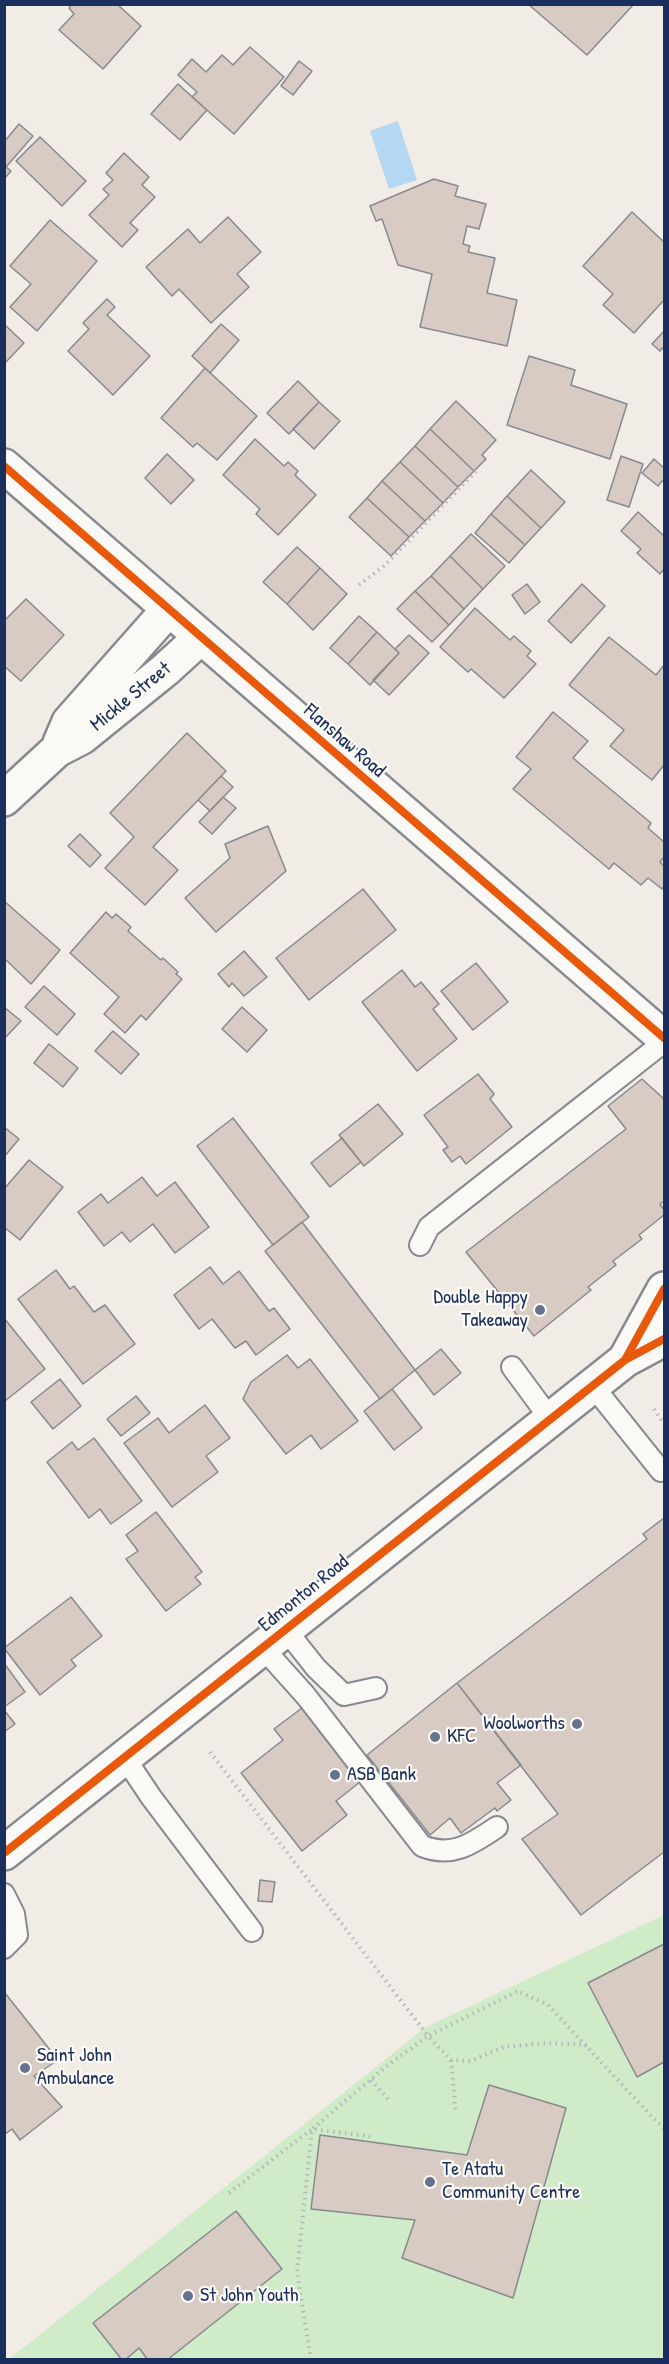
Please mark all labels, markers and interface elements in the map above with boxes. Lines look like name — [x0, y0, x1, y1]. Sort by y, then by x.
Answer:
street label: Mickle Street — [86, 657, 176, 737]
street label: Flanshaw Road — [298, 699, 390, 783]
place label: Double Happy Takeaway — [434, 1286, 528, 1333]
marker: Double Happy Takeaway — [533, 1303, 547, 1317]
street label: Edmonton Road — [254, 1550, 354, 1638]
place label: Woolworths — [483, 1712, 565, 1736]
marker: Woolworths — [570, 1717, 584, 1731]
place label: KFC — [447, 1725, 476, 1749]
marker: KFC — [428, 1730, 442, 1744]
place label: ASB Bank — [347, 1763, 416, 1787]
marker: ASB Bank — [328, 1768, 342, 1782]
place label: Saint John Ambulance — [37, 2044, 115, 2091]
marker: Saint John Ambulance — [18, 2061, 32, 2075]
place label: Te Atatu Community Centre — [442, 2158, 580, 2205]
marker: Te Atatu Community Centre — [423, 2175, 437, 2189]
place label: St John Youth — [200, 2284, 298, 2308]
marker: St John Youth — [181, 2289, 195, 2303]

